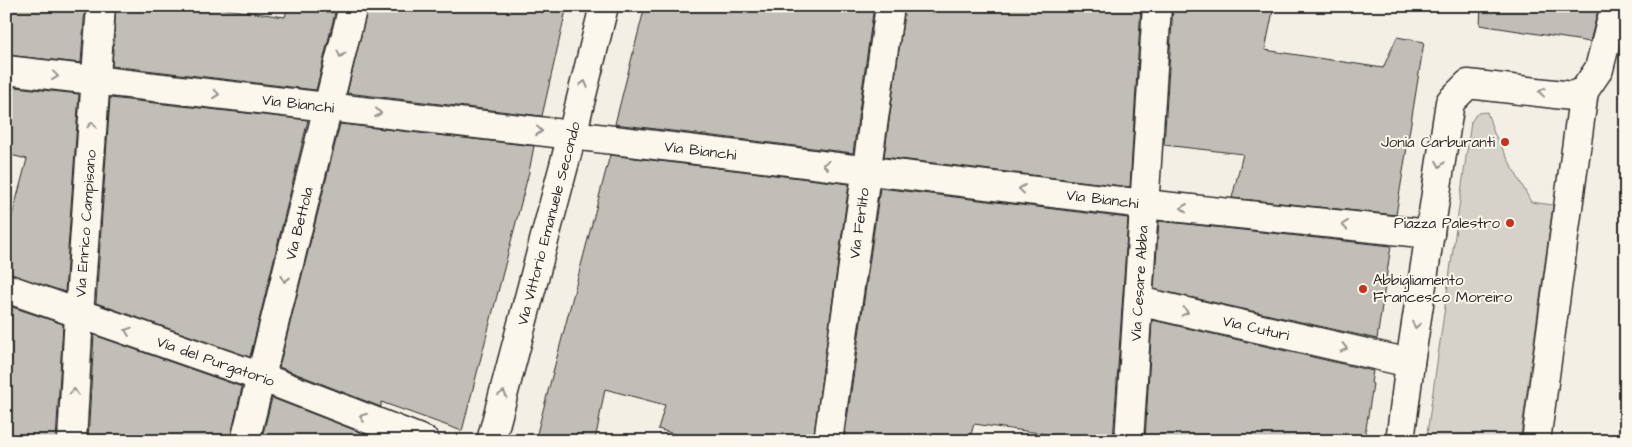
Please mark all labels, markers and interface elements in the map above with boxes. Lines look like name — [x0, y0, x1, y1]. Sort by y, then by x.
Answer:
one-way arrow — [337, 49, 347, 57]
one-way arrow — [51, 70, 59, 81]
one-way arrow — [578, 80, 589, 89]
one-way arrow — [1538, 87, 1546, 98]
one-way arrow — [212, 88, 220, 99]
street label: Via Bianchi — [261, 89, 336, 118]
one-way arrow — [374, 107, 382, 118]
street label: Via Vittorio Emanuele Secondo — [512, 119, 586, 328]
one-way arrow — [87, 121, 98, 129]
one-way arrow — [535, 125, 543, 136]
place label: Jonia Carburanti — [1381, 132, 1496, 153]
street label: Via Bianchi — [663, 136, 738, 165]
marker: Jonia Carburanti — [1499, 136, 1511, 148]
street label: Via Enrico Campisano — [70, 148, 101, 298]
one-way arrow — [1436, 160, 1446, 168]
one-way arrow — [822, 161, 830, 171]
street label: Via Bettola — [280, 184, 318, 262]
one-way arrow — [1018, 184, 1026, 195]
street label: Via Bianchi — [1065, 184, 1140, 214]
street label: Via Ferlito — [844, 186, 875, 260]
one-way arrow — [1179, 203, 1187, 214]
place label: Piazza Palestro — [1394, 213, 1501, 234]
marker: Piazza Palestro — [1504, 217, 1516, 229]
one-way arrow — [1341, 220, 1349, 231]
street label: Via Cesare Abba — [1125, 225, 1153, 342]
place label: Abbigliamento Francesco Moreiro — [1373, 270, 1513, 308]
one-way arrow — [280, 275, 291, 284]
marker: Abbigliamento Francesco Moreiro — [1357, 283, 1369, 295]
one-way arrow — [1181, 306, 1190, 317]
street label: Via Cuturi — [1221, 310, 1292, 346]
one-way arrow — [1411, 320, 1421, 329]
one-way arrow — [124, 327, 133, 337]
street label: Via del Purgatorio — [154, 331, 278, 392]
one-way arrow — [1339, 342, 1348, 353]
one-way arrow — [69, 388, 80, 396]
one-way arrow — [497, 389, 508, 398]
one-way arrow — [359, 413, 368, 423]

